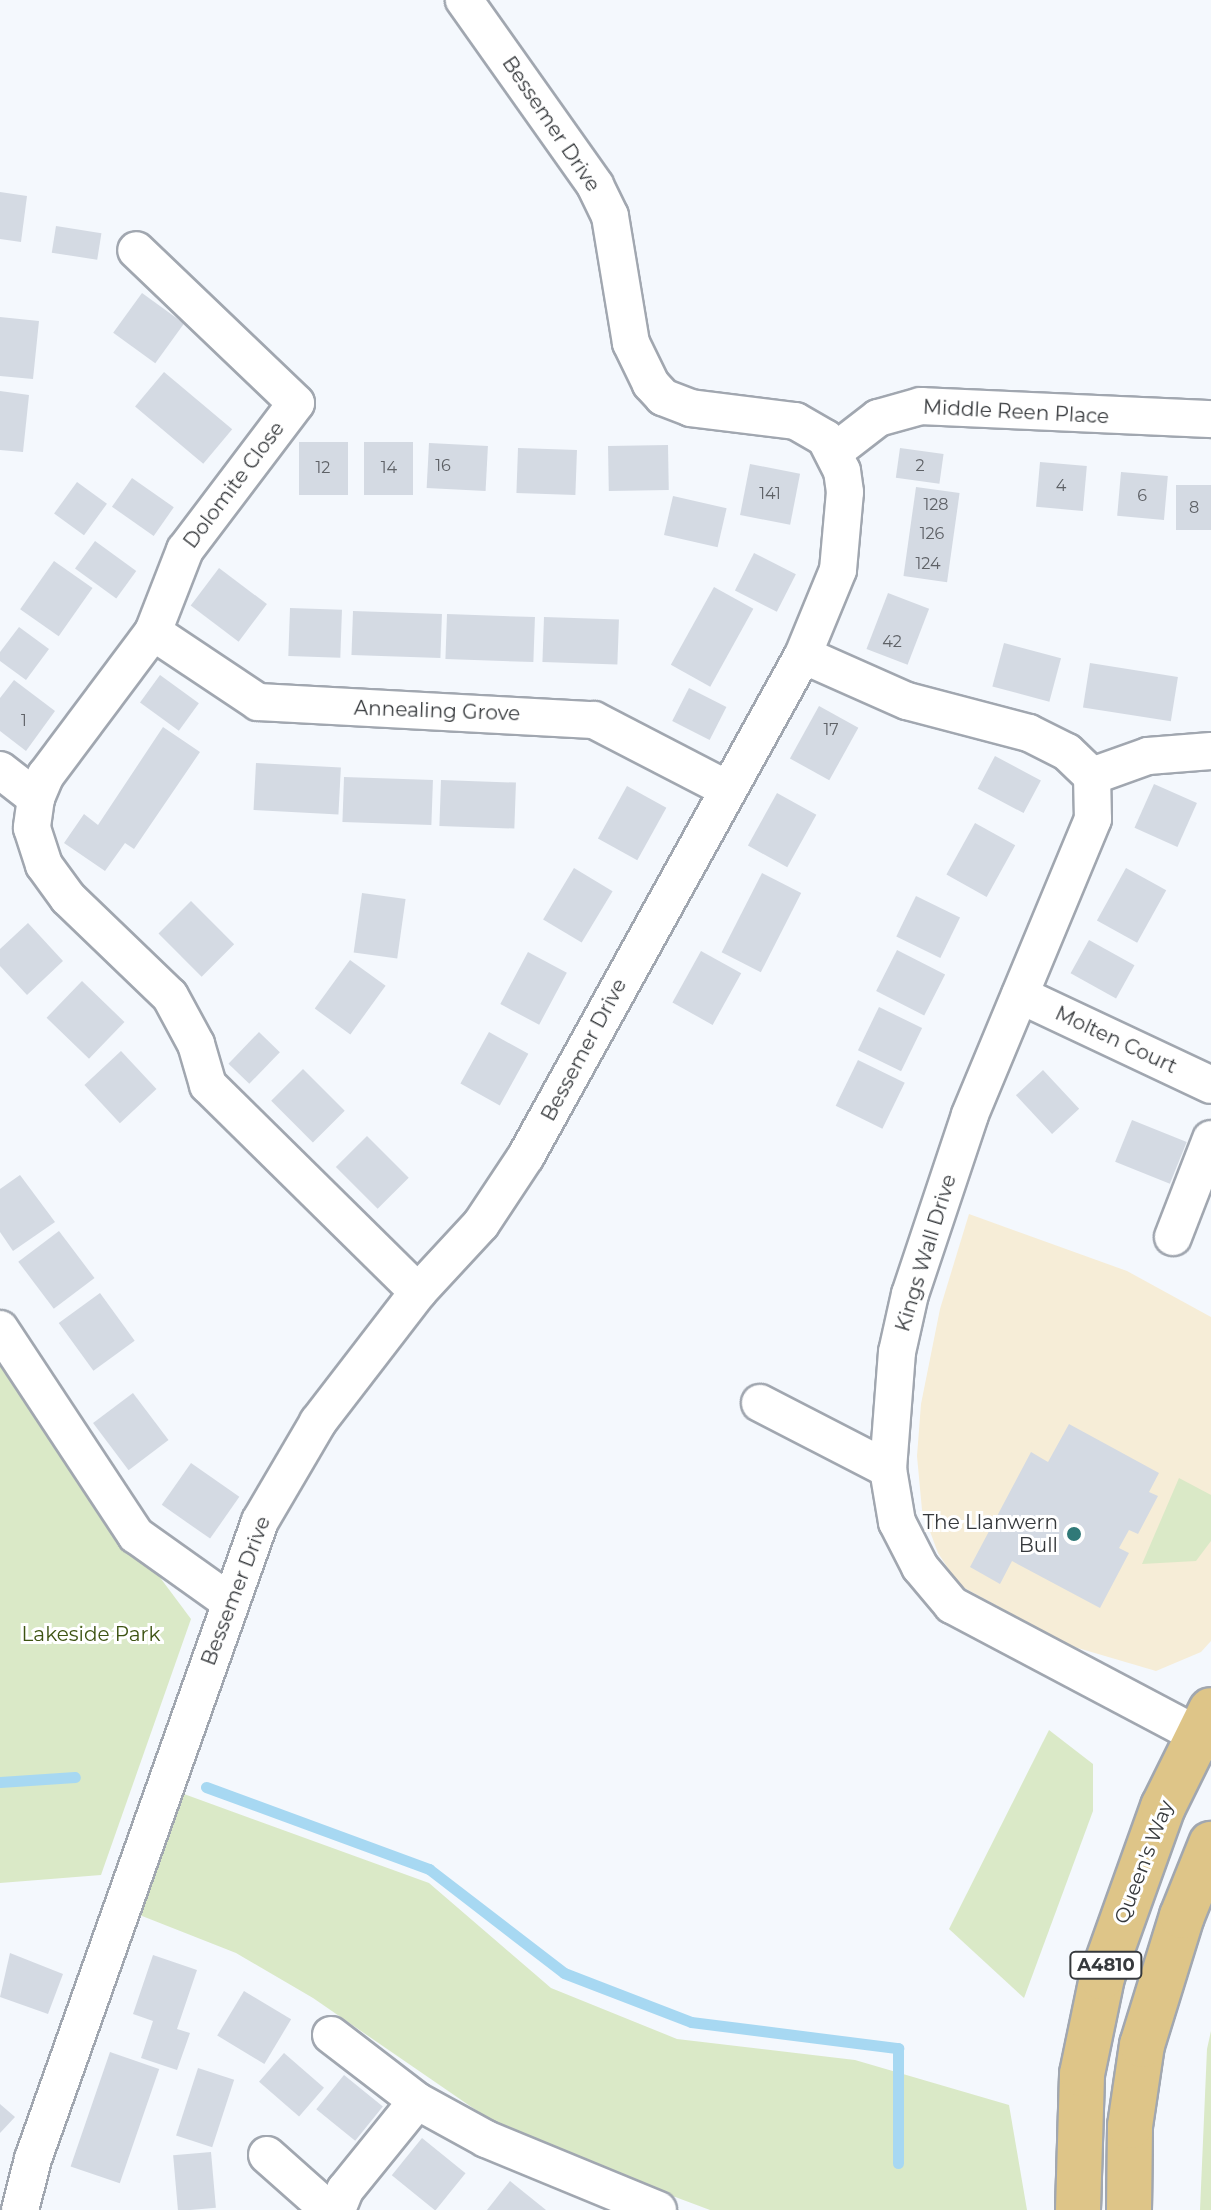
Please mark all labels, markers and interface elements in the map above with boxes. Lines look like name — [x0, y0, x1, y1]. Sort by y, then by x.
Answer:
street label: Bessemer Drive — [497, 52, 605, 196]
street label: Middle Reen Place — [922, 395, 1110, 429]
street label: Dolomite Close — [179, 417, 289, 553]
house number: 16 — [435, 456, 451, 476]
house number: 2 — [915, 456, 925, 476]
house number: 12 — [316, 458, 330, 478]
house number: 14 — [381, 458, 397, 478]
house number: 4 — [1056, 476, 1066, 496]
house number: 141 — [759, 484, 781, 504]
house number: 6 — [1137, 486, 1147, 506]
house number: 128 — [923, 495, 949, 515]
house number: 8 — [1189, 498, 1199, 518]
house number: 126 — [920, 524, 944, 544]
house number: 124 — [915, 554, 941, 574]
house number: 42 — [882, 632, 902, 652]
street label: Annealing Grove — [353, 696, 521, 726]
house number: 1 — [21, 711, 27, 731]
house number: 17 — [823, 720, 839, 740]
street label: Bessemer Drive — [536, 975, 632, 1125]
street label: Molten Court — [1051, 1001, 1181, 1079]
street label: Kings Wall Drive — [891, 1171, 961, 1335]
place label: The Llanwern Bull — [923, 1510, 1058, 1557]
street label: Bessemer Drive — [197, 1513, 275, 1669]
marker: The Llanwern Bull — [1065, 1525, 1083, 1543]
park label: Lakeside Park — [22, 1622, 160, 1646]
street label: Queen's Way — [1109, 1797, 1179, 1927]
road number: A4810 — [1068, 1951, 1144, 1979]

